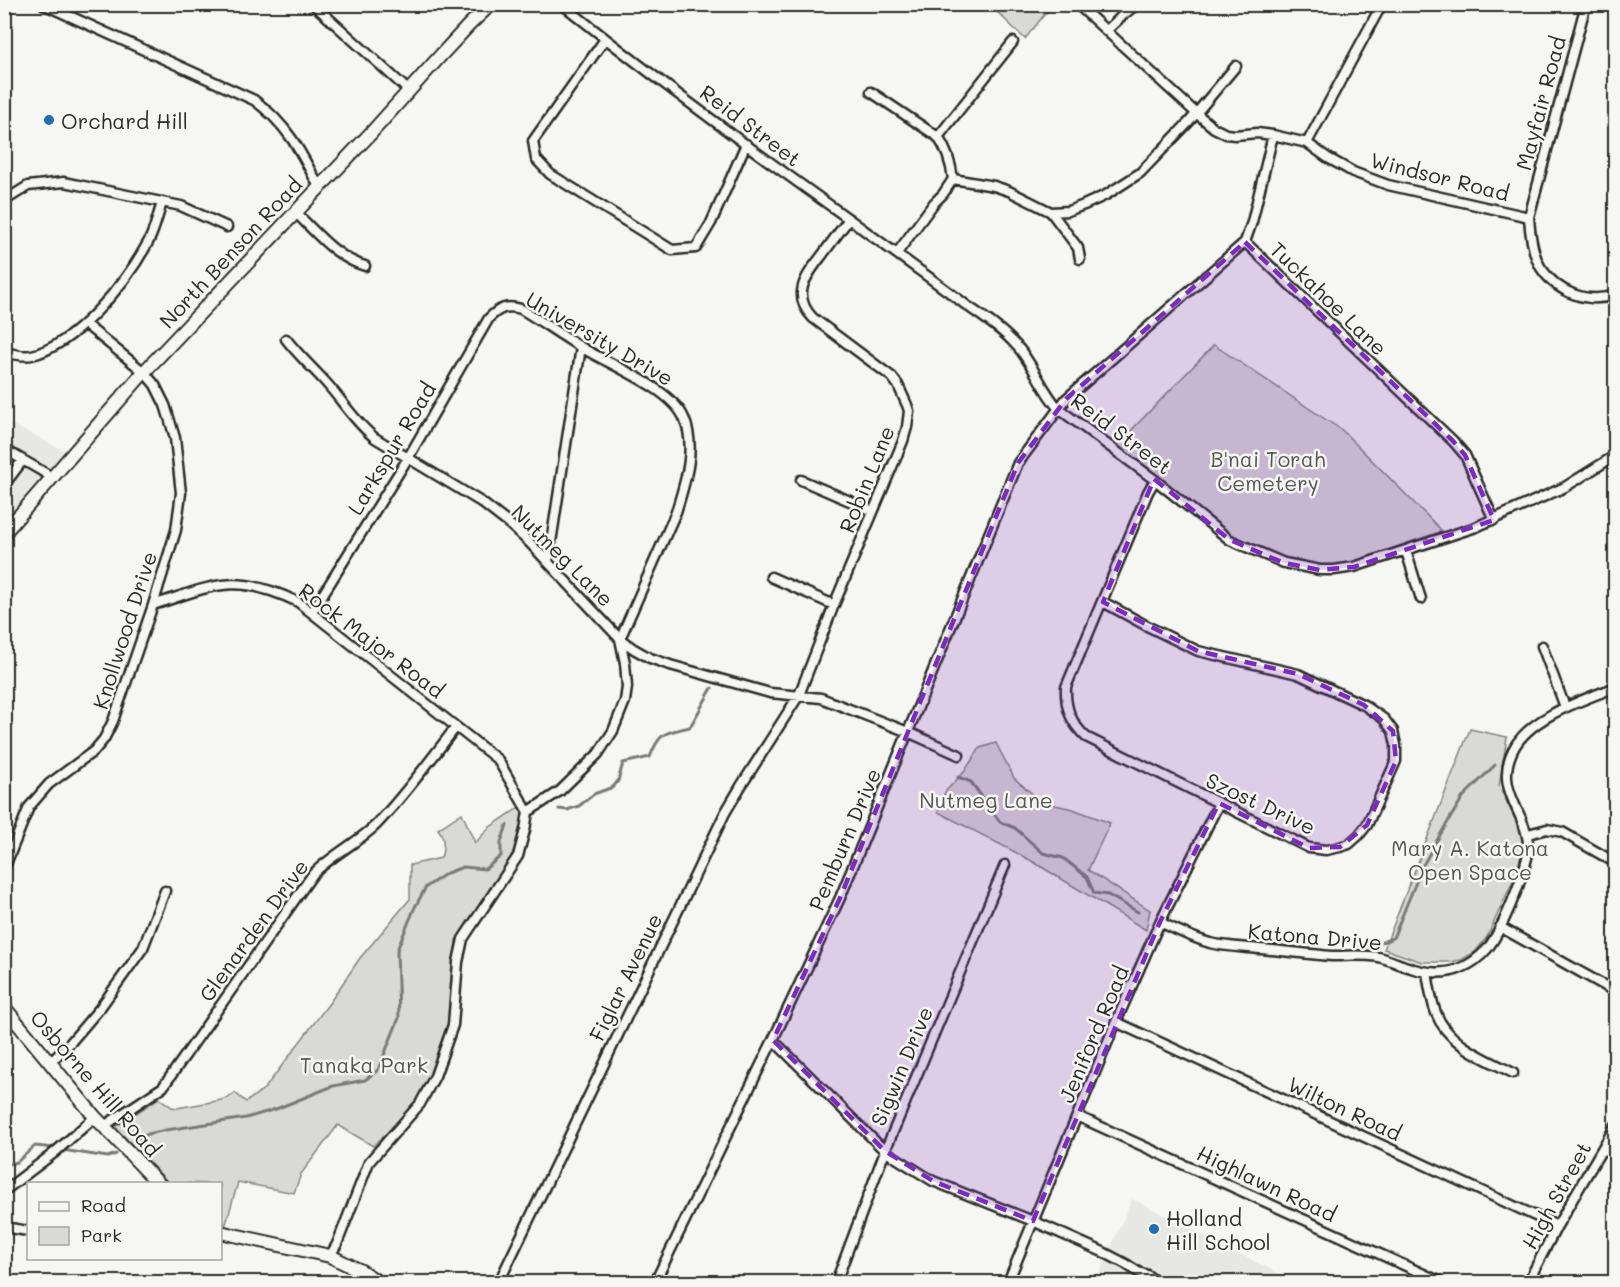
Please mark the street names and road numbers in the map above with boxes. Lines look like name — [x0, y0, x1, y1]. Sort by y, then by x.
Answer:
street label: Mayfair Road — [1509, 33, 1571, 173]
street label: Reid Street — [695, 78, 807, 172]
street label: Windsor Road — [1368, 146, 1512, 206]
street label: North Benson Road — [153, 171, 307, 333]
street label: Tuckahoe Lane — [1265, 235, 1393, 361]
street label: University Drive — [521, 285, 679, 391]
street label: Larkspur Road — [341, 377, 441, 519]
street label: Reid Street — [1066, 386, 1178, 480]
street label: Robin Lane — [832, 422, 900, 536]
street label: Nutmeg Lane — [506, 498, 620, 612]
street label: Knollwood Drive — [86, 548, 162, 712]
street label: Rock Major Road — [294, 577, 450, 703]
street label: Pemburn Drive — [802, 764, 886, 914]
street label: Szost Drive — [1202, 766, 1320, 840]
street label: Glenarden Drive — [192, 854, 314, 1006]
street label: Figlar Avenue — [582, 909, 668, 1045]
street label: Katona Drive — [1247, 917, 1383, 955]
street label: Jeniford Road — [1052, 961, 1134, 1107]
street label: Sigwin Drive — [864, 1002, 938, 1130]
street label: Osborne Hill Road — [25, 1004, 167, 1162]
street label: Wilton Road — [1284, 1070, 1406, 1146]
street label: High Street — [1515, 1136, 1597, 1254]
street label: Highlawn Road — [1193, 1139, 1341, 1227]

